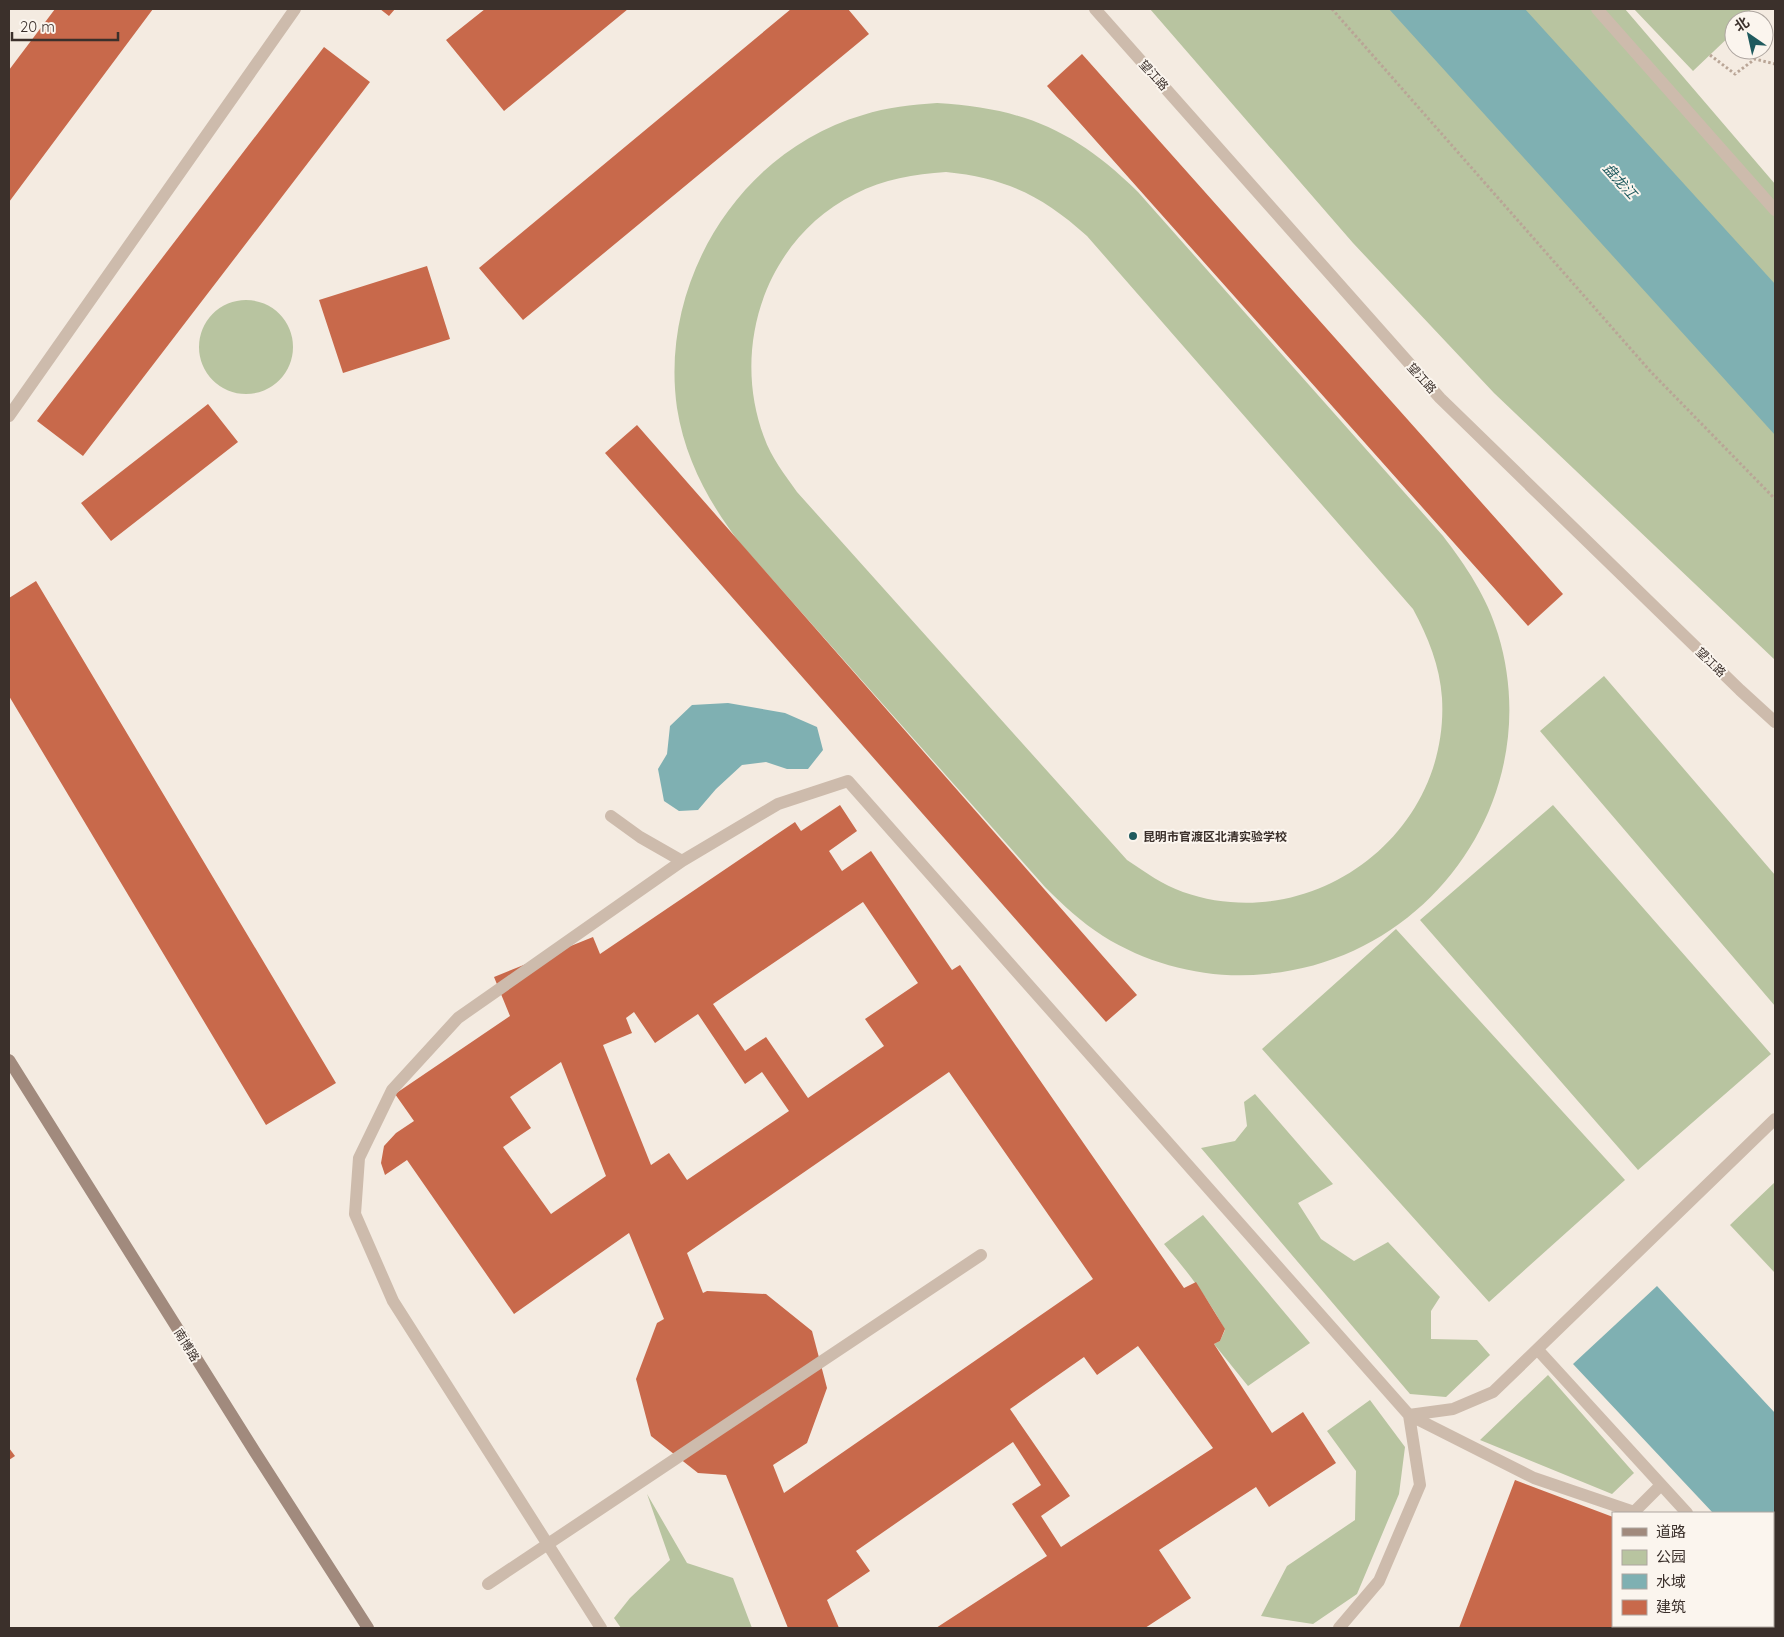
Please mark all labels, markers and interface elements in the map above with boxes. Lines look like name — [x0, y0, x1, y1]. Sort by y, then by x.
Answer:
scale bar — [12, 10, 119, 42]
north arrow — [1724, 10, 1774, 60]
text: 北 — [1731, 13, 1753, 36]
text: 20 m — [20, 17, 55, 36]
street label: 望江路 — [1136, 57, 1172, 93]
water label: 盘龙江 — [1599, 159, 1642, 204]
street label: 望江路 — [1404, 360, 1440, 396]
street label: 望江路 — [1693, 644, 1729, 680]
place label: 昆明市官渡区北清实验学校 — [1143, 829, 1287, 844]
marker: 昆明市官渡区北清实验学校 — [1127, 830, 1139, 842]
street label: 南博路 — [171, 1326, 203, 1364]
legend — [1612, 1512, 1774, 1627]
text: 道路 — [1656, 1522, 1686, 1541]
text: 公园 — [1656, 1547, 1686, 1566]
text: 水域 — [1656, 1572, 1686, 1591]
text: 建筑 — [1656, 1597, 1686, 1616]

